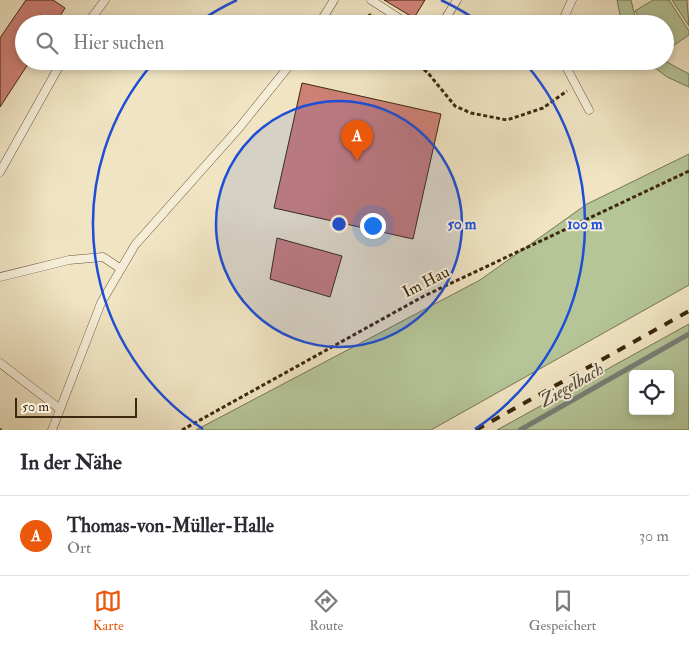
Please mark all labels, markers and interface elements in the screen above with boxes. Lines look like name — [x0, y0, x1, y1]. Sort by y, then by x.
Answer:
search box — [15, 15, 674, 70]
icon: search — [33, 29, 61, 57]
text: Hier suchen — [73, 31, 164, 55]
pin: A — [341, 120, 373, 161]
your location — [360, 213, 386, 239]
centre of rings — [330, 215, 348, 233]
text: 50 m — [448, 215, 477, 234]
text: 100 m — [567, 215, 603, 234]
street label: Im Hau — [399, 262, 453, 302]
water label: Ziegelbach — [535, 358, 608, 413]
map controls — [629, 370, 674, 415]
button: locate — [629, 370, 674, 415]
scale bar — [15, 395, 138, 418]
text: 50 m — [22, 398, 49, 415]
text: In der Nähe — [20, 449, 122, 476]
text: Thomas-von-Müller-Halle — [67, 514, 274, 538]
text: A — [31, 526, 41, 546]
text: 30 m — [639, 526, 669, 546]
text: Ort — [67, 538, 91, 558]
tab: Karte — [93, 587, 124, 634]
tab: Route — [309, 587, 343, 634]
tab: Gespeichert — [529, 587, 596, 634]

